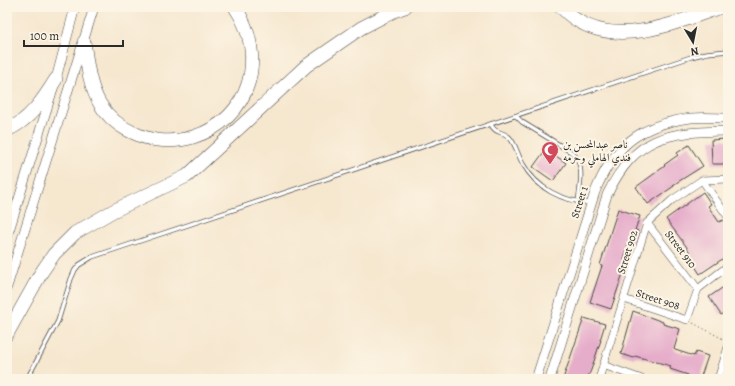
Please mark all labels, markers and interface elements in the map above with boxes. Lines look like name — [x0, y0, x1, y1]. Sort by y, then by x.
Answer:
scale bar — [24, 22, 123, 48]
north arrow — [673, 22, 713, 62]
text: 100 m — [30, 28, 59, 44]
text: N — [689, 43, 700, 59]
place label: ناصر عبدالمحسن بن فندي الهاملي وحرمه — [563, 137, 631, 168]
mosque icon: ناصر عبدالمحسن بن فندي الهاملي وحرمه — [540, 140, 560, 165]
street label: Street 1 — [567, 184, 592, 220]
street label: Street 910 — [661, 227, 700, 271]
street label: Street 902 — [614, 228, 641, 276]
street label: Street 908 — [634, 285, 682, 314]

